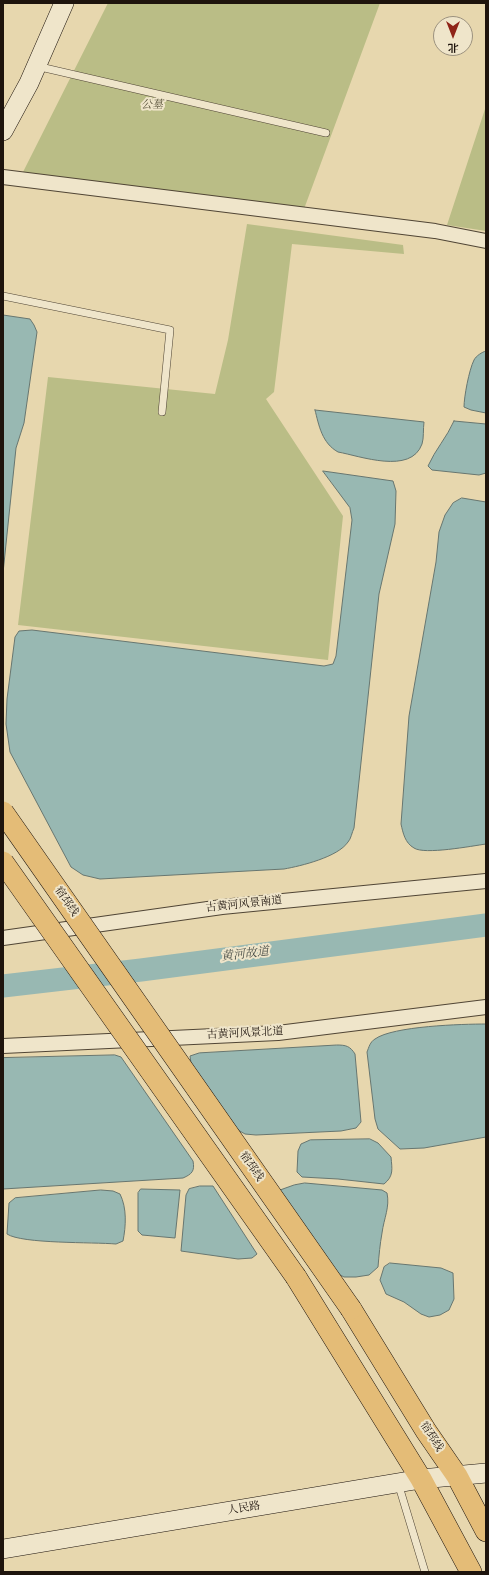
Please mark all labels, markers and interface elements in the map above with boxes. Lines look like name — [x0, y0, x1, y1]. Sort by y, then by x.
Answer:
north arrow — [433, 16, 473, 56]
text: 北 — [448, 40, 459, 54]
park label: 公墓 — [141, 99, 163, 113]
street label: 宿邳线 — [51, 885, 81, 919]
street label: 古黄河风景南道 — [205, 894, 283, 916]
water label: 黄河故道 — [220, 945, 270, 965]
street label: 古黄河风景北道 — [206, 1025, 284, 1043]
street label: 宿邳线 — [236, 1150, 266, 1184]
street label: 宿邳线 — [416, 1420, 446, 1454]
street label: 人民路 — [227, 1500, 261, 1518]

